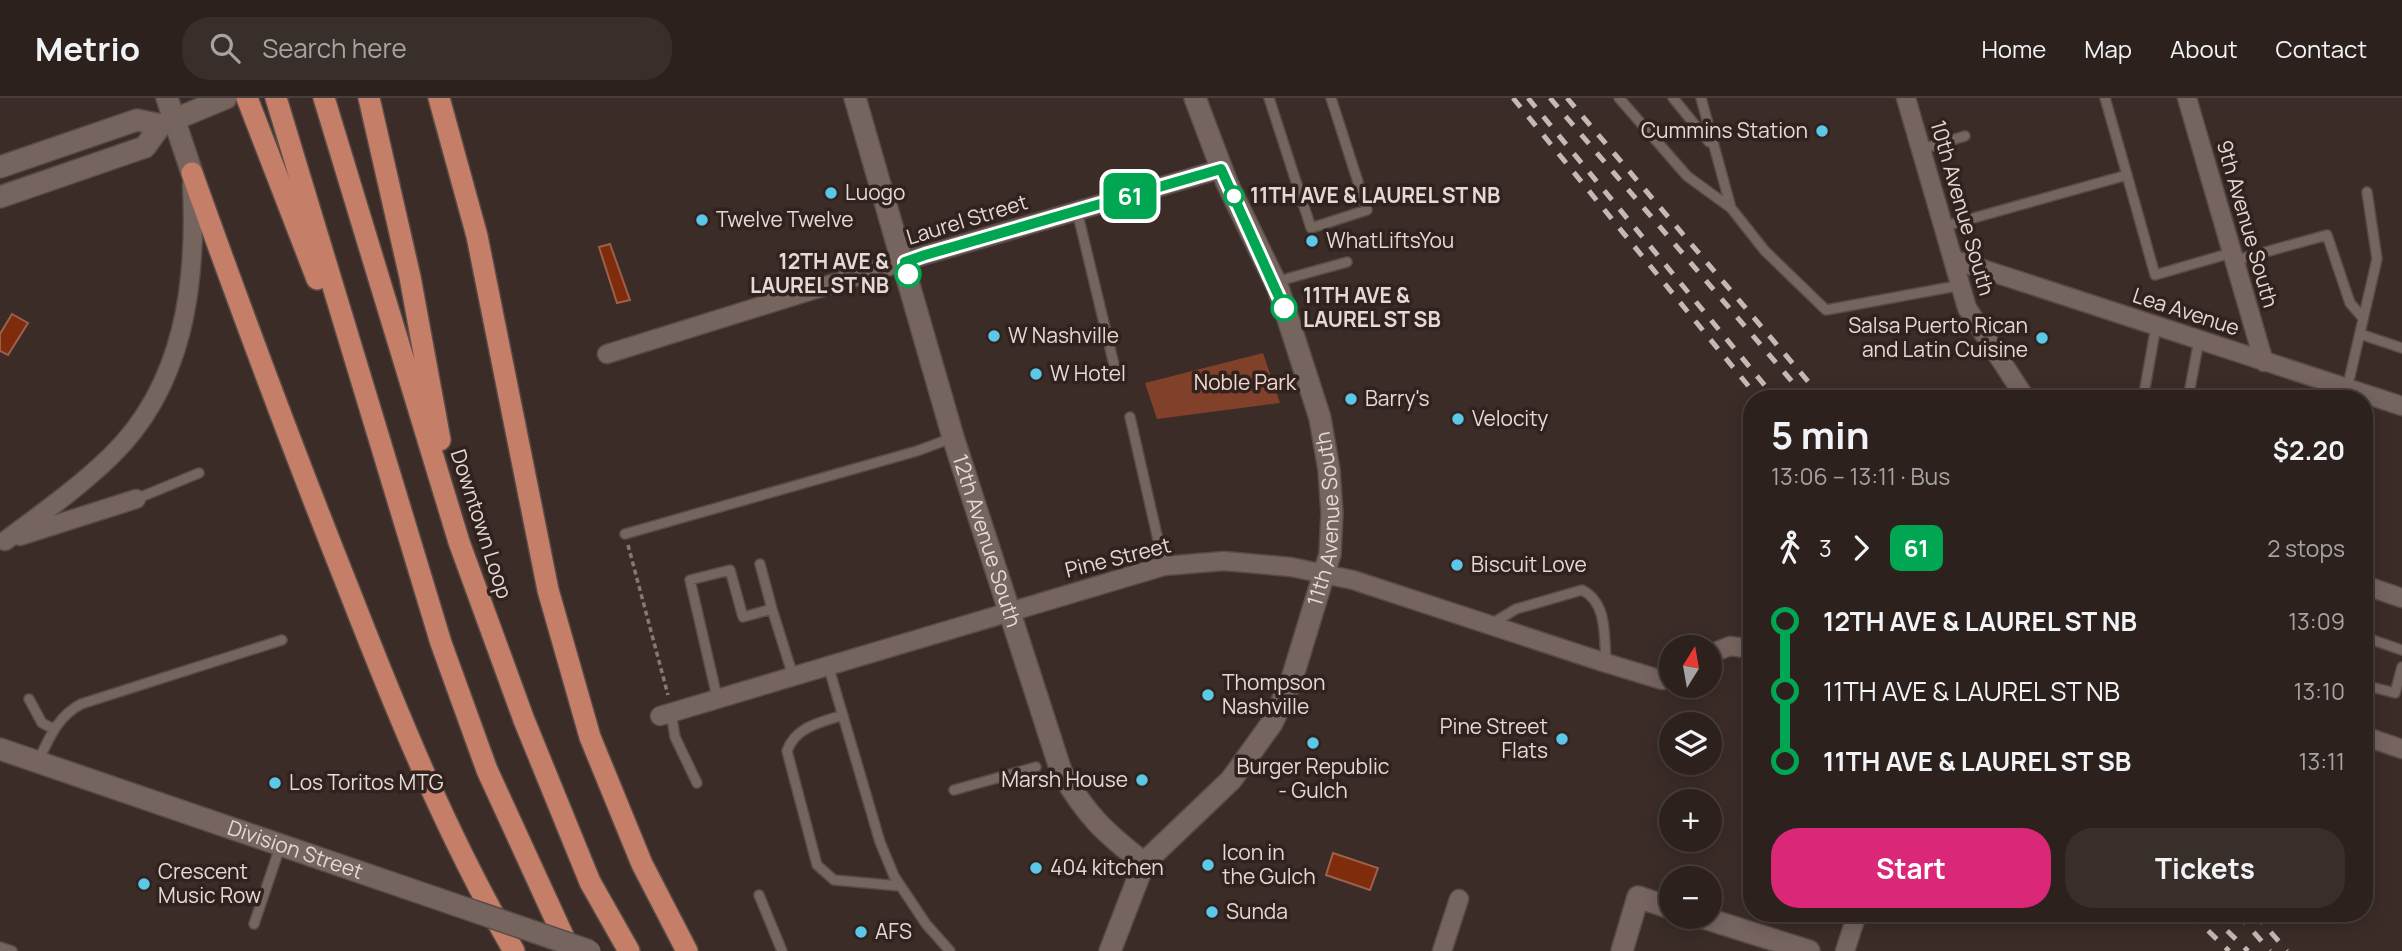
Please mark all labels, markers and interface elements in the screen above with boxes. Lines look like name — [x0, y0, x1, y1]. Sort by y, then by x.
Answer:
search box — [182, 17, 672, 80]
text: Metrio — [35, 26, 140, 71]
icon: search — [206, 29, 244, 67]
text: Search here — [262, 30, 407, 66]
text: Home — [1981, 32, 2046, 65]
text: Map — [2084, 32, 2132, 65]
text: About — [2170, 32, 2238, 65]
text: Contact — [2276, 32, 2367, 65]
place label: Cummins Station — [1641, 116, 1808, 144]
street label: 10th Avenue South — [1925, 117, 2001, 299]
marker: Cummins Station — [1814, 123, 1830, 139]
street label: 9th Avenue South — [2211, 137, 2285, 311]
line badge: 61 — [1098, 173, 1162, 219]
place label: Luogo — [845, 178, 905, 206]
text: 61 — [1117, 179, 1143, 212]
place label: 11TH AVE & LAUREL ST NB — [1250, 181, 1500, 209]
marker: Luogo — [823, 185, 839, 201]
marker: 11TH AVE & LAUREL ST NB — [1224, 186, 1244, 206]
street label: Laurel Street — [903, 187, 1031, 251]
place label: Twelve Twelve — [716, 205, 854, 233]
marker: Twelve Twelve — [694, 212, 710, 228]
place label: WhatLiftsYou — [1326, 226, 1454, 254]
marker: WhatLiftsYou — [1304, 233, 1320, 249]
place label: 12TH AVE & LAUREL ST NB — [750, 247, 889, 299]
marker: 12TH AVE & LAUREL ST NB — [895, 261, 921, 287]
place label: 11TH AVE & LAUREL ST SB — [1303, 281, 1441, 333]
street label: Lea Avenue — [2129, 281, 2243, 341]
marker: 11TH AVE & LAUREL ST SB — [1271, 295, 1297, 321]
place label: Salsa Puerto Rican and Latin Cuisine — [1848, 311, 2028, 363]
place label: W Nashville — [1008, 321, 1119, 349]
marker: W Nashville — [986, 328, 1002, 344]
marker: Salsa Puerto Rican and Latin Cuisine — [2034, 330, 2050, 346]
place label: W Hotel — [1050, 359, 1126, 387]
marker: W Hotel — [1028, 366, 1044, 382]
park label: Noble Park — [1194, 368, 1297, 396]
place label: Barry's — [1365, 384, 1429, 412]
marker: Barry's — [1343, 391, 1359, 407]
place label: Velocity — [1472, 404, 1548, 432]
text: 5 min — [1771, 408, 1869, 460]
marker: Velocity — [1450, 411, 1466, 427]
street label: 11th Avenue South — [1300, 430, 1345, 609]
text: $2.20 — [2273, 432, 2345, 468]
street label: Downtown Loop — [445, 445, 519, 602]
street label: 12th Avenue South — [946, 450, 1029, 631]
text: 13:06 – 13:11 · Bus — [1771, 460, 1950, 492]
icon: walk — [1771, 529, 1809, 567]
icon: forward — [1842, 529, 1880, 567]
street label: Pine Street — [1062, 530, 1174, 584]
text: 61 — [1904, 531, 1929, 564]
text: 3 — [1819, 532, 1832, 564]
text: 2 stops — [2267, 532, 2345, 564]
place label: Biscuit Love — [1471, 550, 1587, 578]
marker: Biscuit Love — [1449, 557, 1465, 573]
text: 12TH AVE & LAUREL ST NB — [1823, 603, 2137, 639]
text: 13:09 — [2288, 605, 2345, 637]
north arrow — [1659, 635, 1722, 698]
map controls — [1659, 635, 1722, 929]
place label: Thompson Nashville — [1222, 668, 1325, 720]
text: 11TH AVE & LAUREL ST NB — [1823, 673, 2120, 709]
text: 13:10 — [2293, 675, 2345, 707]
marker: Thompson Nashville — [1200, 687, 1216, 703]
place label: Pine Street Flats — [1440, 712, 1548, 764]
button: layers — [1659, 712, 1722, 775]
marker: Pine Street Flats — [1554, 731, 1570, 747]
marker: Burger Republic - Gulch — [1305, 735, 1321, 751]
text: 11TH AVE & LAUREL ST SB — [1823, 743, 2131, 779]
text: 13:11 — [2298, 745, 2345, 777]
place label: Burger Republic - Gulch — [1237, 752, 1389, 804]
place label: Marsh House — [1001, 765, 1128, 793]
place label: Los Toritos MTG — [289, 768, 444, 796]
marker: Marsh House — [1134, 772, 1150, 788]
marker: Los Toritos MTG — [267, 775, 283, 791]
button: + — [1659, 789, 1722, 852]
street label: Division Street — [224, 813, 367, 885]
button: Start — [1771, 828, 2051, 908]
button: Tickets — [2065, 828, 2345, 908]
place label: Icon in the Gulch — [1222, 838, 1316, 890]
place label: 404 kitchen — [1050, 853, 1164, 881]
place label: Crescent Music Row — [158, 857, 261, 909]
marker: Icon in the Gulch — [1200, 857, 1216, 873]
marker: 404 kitchen — [1028, 860, 1044, 876]
button: − — [1659, 866, 1722, 929]
marker: Crescent Music Row — [136, 876, 152, 892]
place label: Sunda — [1226, 897, 1288, 925]
marker: Sunda — [1204, 904, 1220, 920]
place label: AFS — [875, 917, 912, 945]
marker: AFS — [853, 924, 869, 940]

